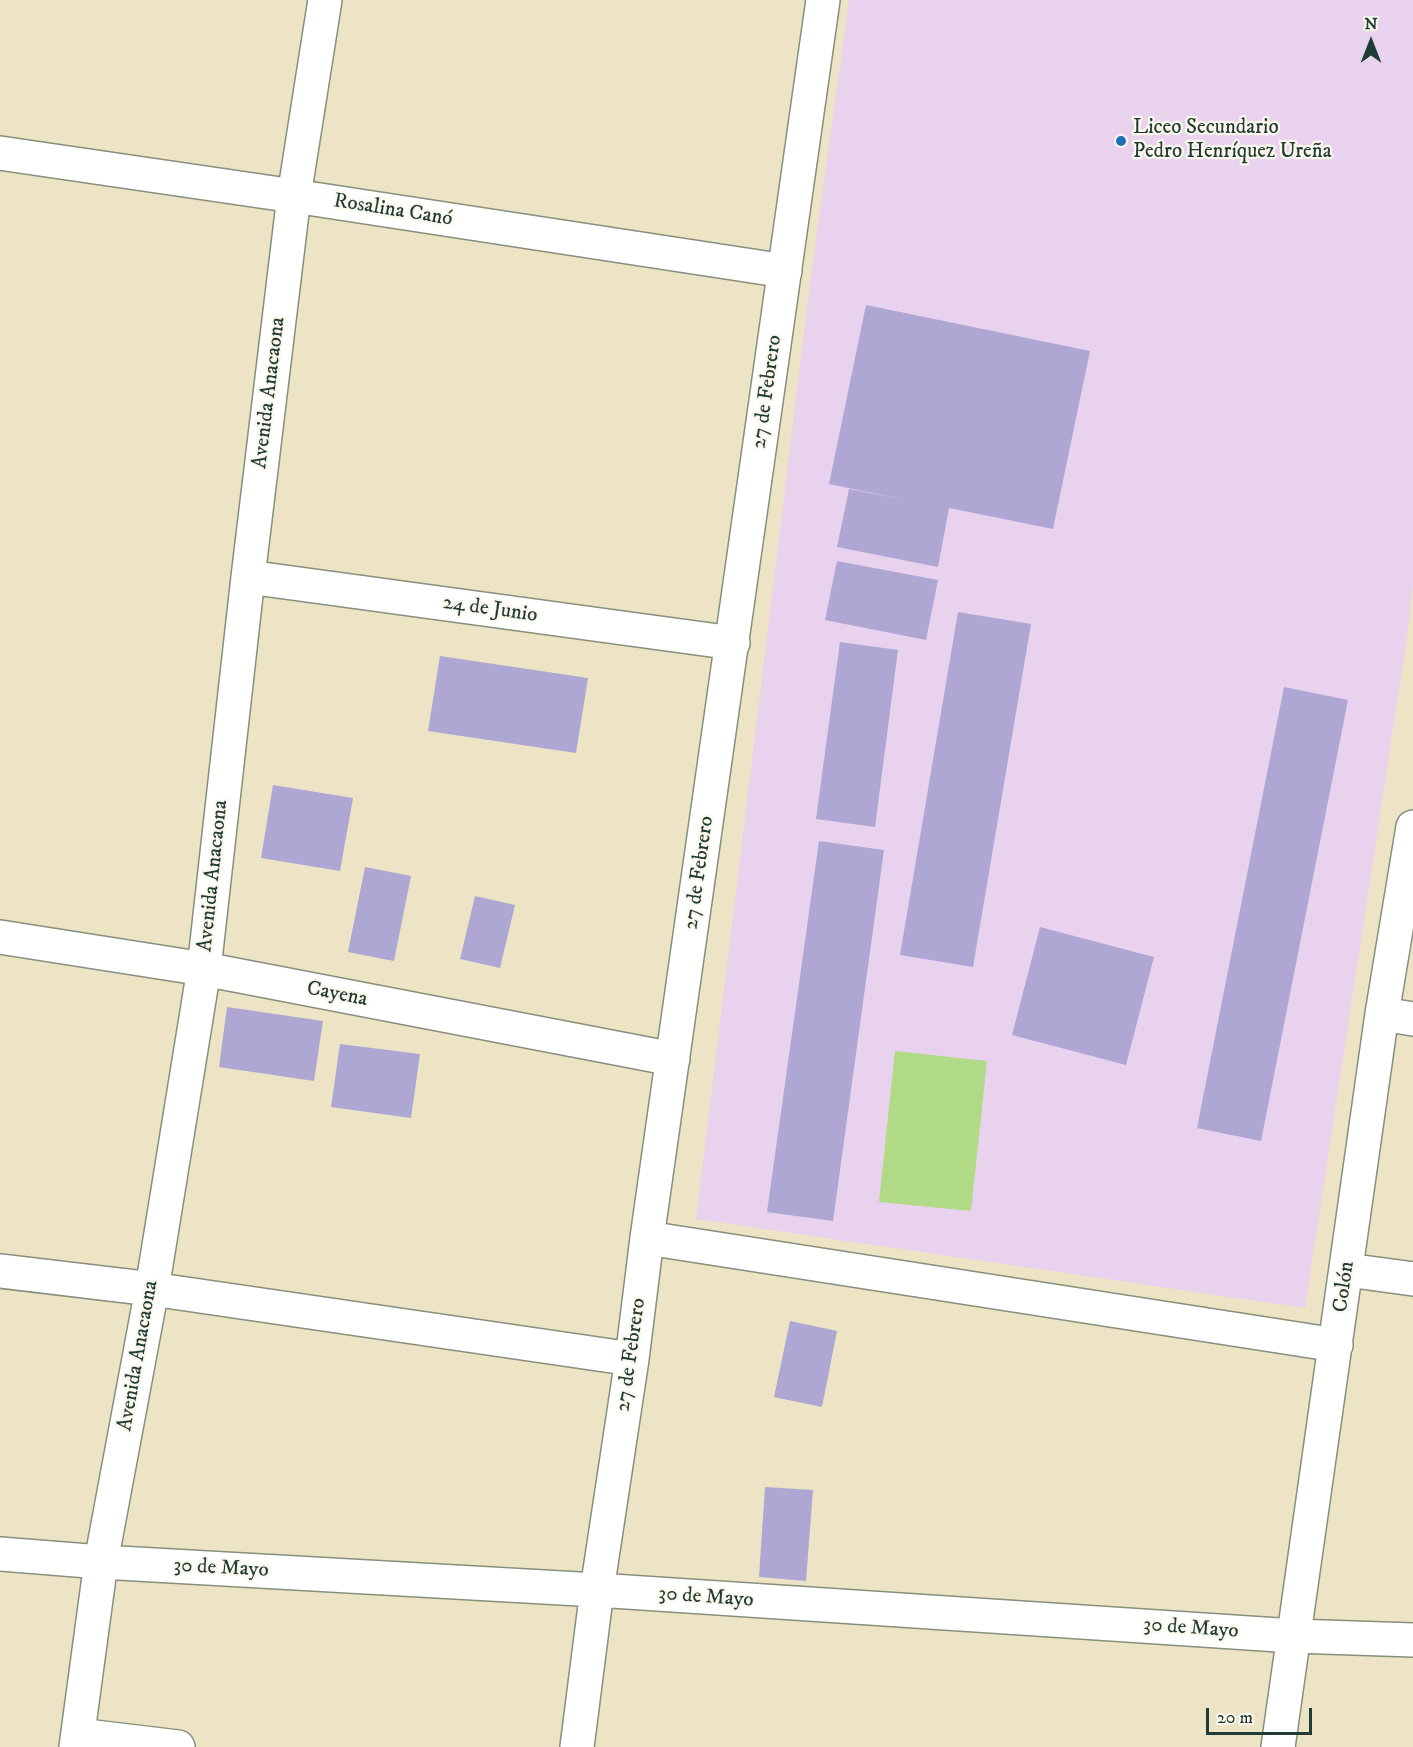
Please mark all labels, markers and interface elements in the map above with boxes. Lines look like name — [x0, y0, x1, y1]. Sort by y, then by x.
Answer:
north arrow — [1341, 12, 1401, 72]
text: N — [1364, 14, 1378, 34]
place label: Liceo Secundario Pedro Henríquez Ureña — [1133, 116, 1332, 166]
marker: Liceo Secundario Pedro Henríquez Ureña — [1114, 134, 1128, 148]
street label: Rosalina Canó — [332, 189, 454, 233]
street label: Avenida Anacaona — [248, 316, 292, 470]
street label: 27 de Febrero — [748, 334, 788, 450]
street label: 24 de Junio — [441, 591, 539, 629]
street label: Avenida Anacaona — [194, 799, 234, 953]
street label: 27 de Febrero — [680, 815, 720, 931]
street label: Cayena — [304, 977, 370, 1013]
street label: Colón — [1329, 1260, 1361, 1314]
street label: Avenida Anacaona — [113, 1279, 165, 1433]
street label: 27 de Febrero — [612, 1297, 652, 1413]
street label: 30 de Mayo — [173, 1554, 269, 1584]
street label: 30 de Mayo — [658, 1582, 754, 1614]
street label: 30 de Mayo — [1143, 1613, 1239, 1645]
scale bar — [1209, 1696, 1316, 1734]
text: 20 m — [1217, 1707, 1253, 1729]

